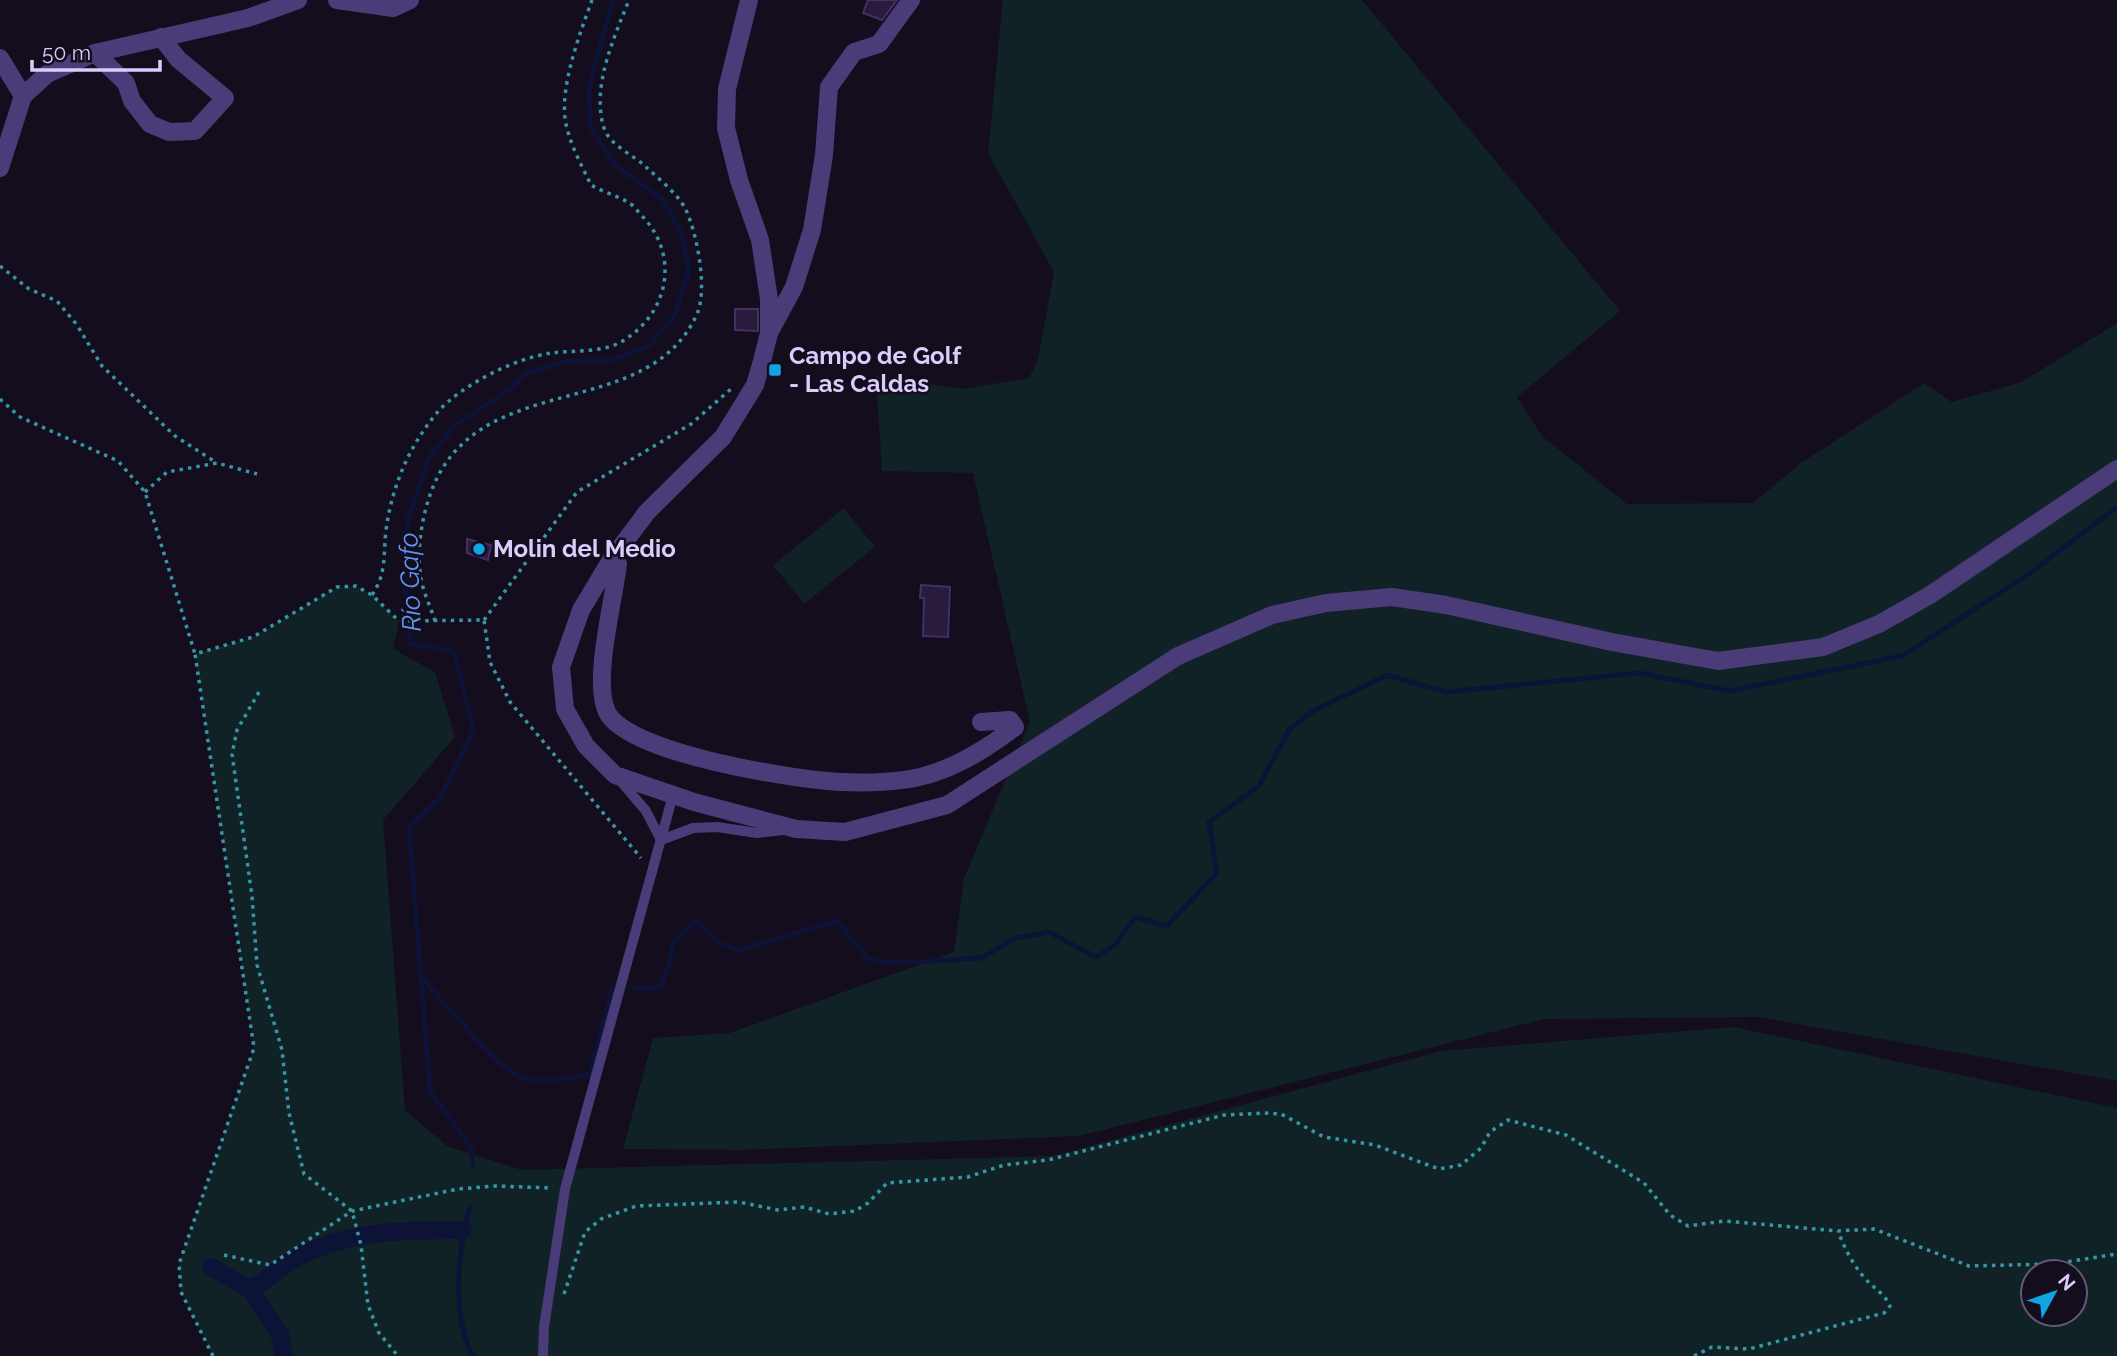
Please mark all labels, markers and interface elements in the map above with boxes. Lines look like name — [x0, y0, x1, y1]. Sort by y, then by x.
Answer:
scale bar — [32, 28, 159, 72]
text: 50 m — [42, 40, 91, 65]
place label: Campo de Golf - Las Caldas — [789, 341, 962, 398]
marker: Campo de Golf - Las Caldas — [767, 362, 783, 378]
water label: Río Gafo — [393, 532, 427, 632]
place label: Molin del Medio — [493, 534, 676, 563]
marker: Molin del Medio — [471, 541, 487, 557]
north arrow — [2019, 1258, 2089, 1328]
text: N — [2054, 1269, 2080, 1295]

